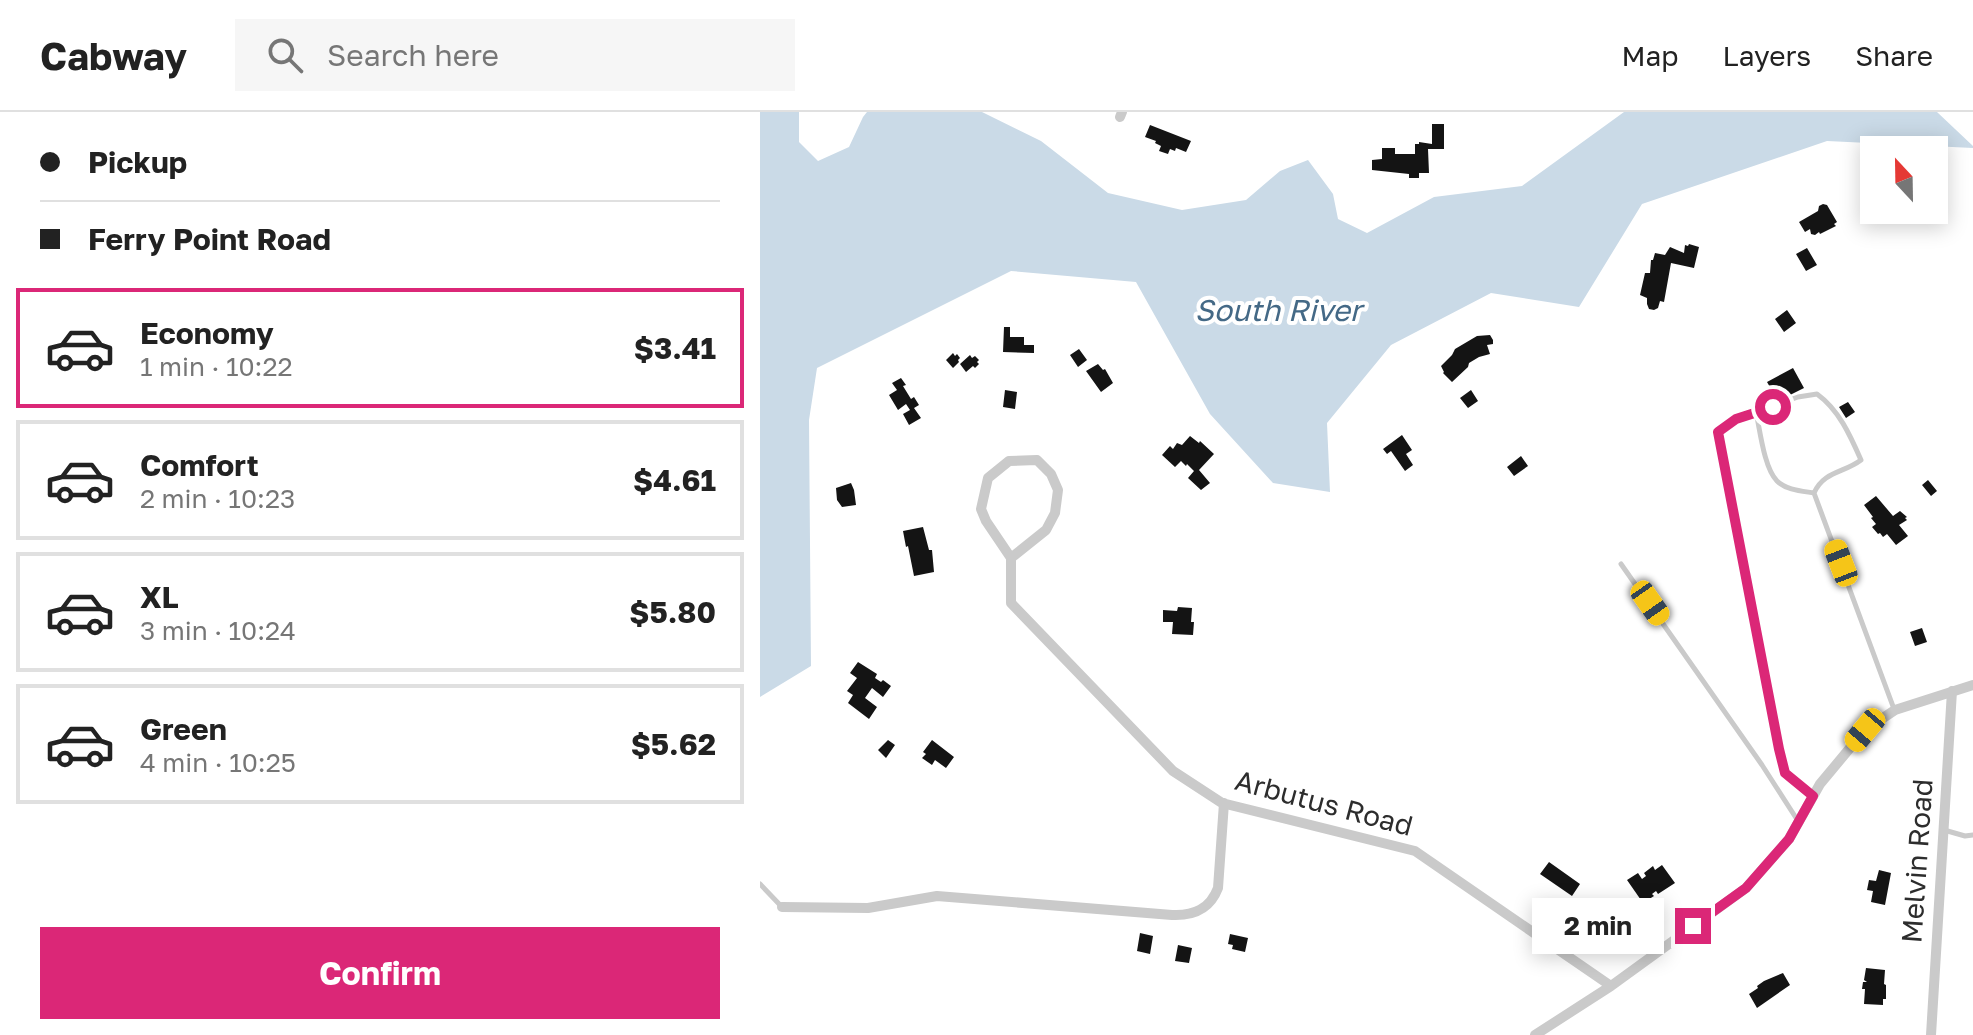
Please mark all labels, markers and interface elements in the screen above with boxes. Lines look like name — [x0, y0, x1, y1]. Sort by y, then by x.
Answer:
search box — [235, 19, 795, 91]
text: Cabway — [40, 33, 187, 78]
icon: search — [263, 33, 307, 77]
text: Search here — [327, 37, 499, 73]
text: Map — [1621, 39, 1679, 72]
text: Layers — [1723, 39, 1811, 72]
text: Share — [1855, 39, 1933, 72]
north arrow — [1860, 136, 1948, 224]
map controls — [1860, 136, 1948, 224]
text: Pickup — [88, 144, 187, 180]
text: Ferry Point Road — [88, 221, 331, 257]
water label: South River — [1194, 292, 1366, 328]
icon: car — [44, 312, 116, 384]
text: Economy — [140, 315, 274, 351]
text: $3.41 — [634, 330, 716, 366]
text: 1 min · 10:22 — [140, 351, 293, 382]
route start — [1755, 389, 1791, 425]
icon: car — [44, 444, 116, 516]
text: Comfort — [140, 447, 259, 483]
text: $4.61 — [633, 462, 716, 498]
text: 2 min · 10:23 — [140, 483, 295, 514]
car — [1821, 536, 1861, 590]
icon: car — [44, 576, 116, 648]
car — [1626, 576, 1674, 630]
text: XL — [140, 579, 179, 615]
text: $5.80 — [629, 594, 716, 630]
text: 3 min · 10:24 — [140, 615, 296, 646]
car — [1840, 704, 1890, 756]
icon: car — [44, 708, 116, 780]
text: Green — [140, 711, 227, 747]
text: $5.62 — [631, 726, 716, 762]
text: 4 min · 10:25 — [140, 747, 296, 778]
street label: Arbutus Road — [1232, 763, 1417, 842]
street label: Melvin Road — [1894, 778, 1939, 944]
callout: 2 min — [1533, 898, 1665, 954]
route end — [1675, 908, 1711, 944]
text: 2 min — [1564, 910, 1632, 941]
button: Confirm — [40, 927, 720, 1019]

